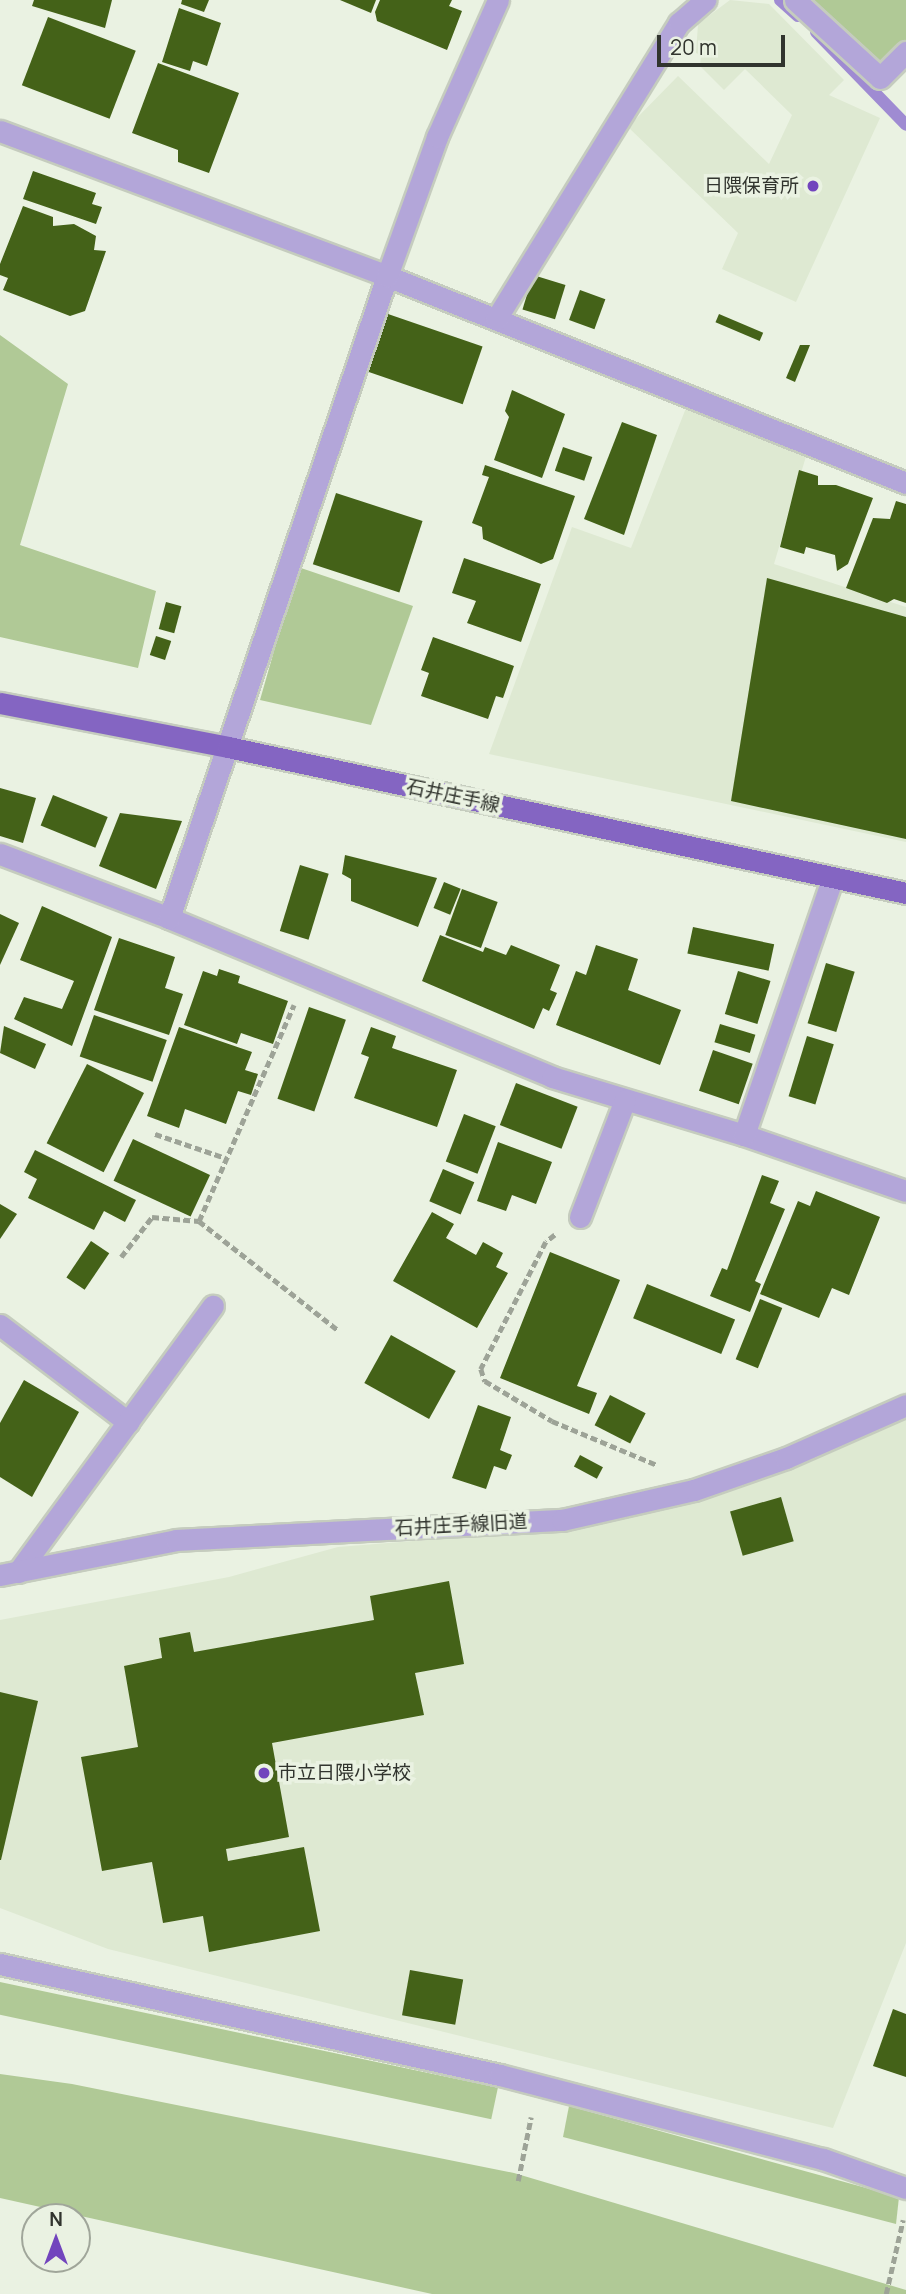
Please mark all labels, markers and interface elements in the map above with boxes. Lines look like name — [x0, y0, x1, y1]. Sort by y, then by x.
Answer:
scale bar — [661, 21, 789, 65]
text: 20 m — [670, 33, 717, 61]
place label: 日隈保育所 — [704, 175, 799, 197]
marker: 日隈保育所 — [805, 178, 821, 194]
street label: 石井庄手線 — [404, 775, 502, 817]
street label: 石井庄手線旧道 — [394, 1510, 528, 1540]
place label: 市立日隈小学校 — [278, 1762, 411, 1784]
marker: 市立日隈小学校 — [256, 1765, 272, 1781]
north arrow — [21, 2203, 91, 2273]
text: N — [49, 2206, 63, 2232]

